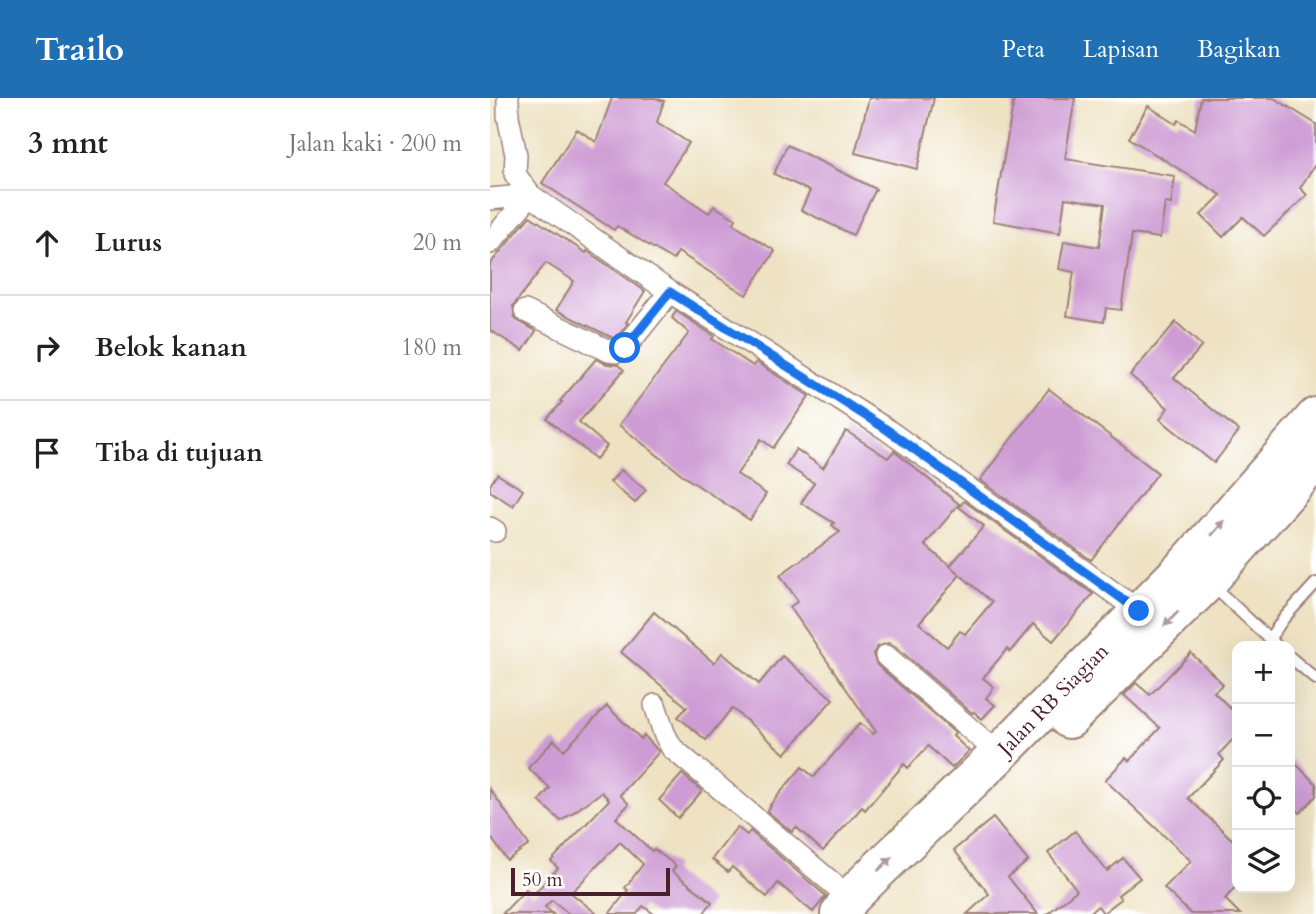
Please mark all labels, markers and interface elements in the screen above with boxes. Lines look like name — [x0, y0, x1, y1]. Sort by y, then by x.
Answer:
text: Trailo — [35, 27, 124, 72]
text: Peta — [1002, 33, 1045, 66]
text: Lapisan — [1083, 33, 1159, 66]
text: Bagikan — [1197, 33, 1281, 66]
text: 3 mnt — [28, 123, 108, 164]
text: Jalan kaki · 200 m — [289, 128, 462, 159]
icon: ahead — [28, 224, 66, 262]
text: Lurus — [95, 225, 162, 260]
text: 20 m — [413, 227, 462, 258]
icon: right — [28, 329, 66, 367]
text: Belok kanan — [95, 330, 247, 365]
text: 180 m — [401, 332, 462, 363]
route start — [609, 332, 640, 363]
icon: arrive — [28, 434, 66, 472]
text: Tiba di tujuan — [95, 435, 263, 470]
one-way arrow — [1210, 519, 1226, 537]
route end — [1123, 595, 1154, 626]
one-way arrow — [1163, 610, 1179, 627]
street label: Jalan RB Siagian — [989, 637, 1115, 764]
map controls — [1232, 641, 1295, 893]
button: + — [1232, 641, 1295, 704]
button: − — [1232, 704, 1295, 767]
button: locate — [1232, 767, 1295, 830]
button: layers — [1232, 830, 1295, 893]
one-way arrow — [877, 855, 894, 872]
scale bar — [511, 865, 670, 897]
text: 50 m — [522, 867, 563, 893]

